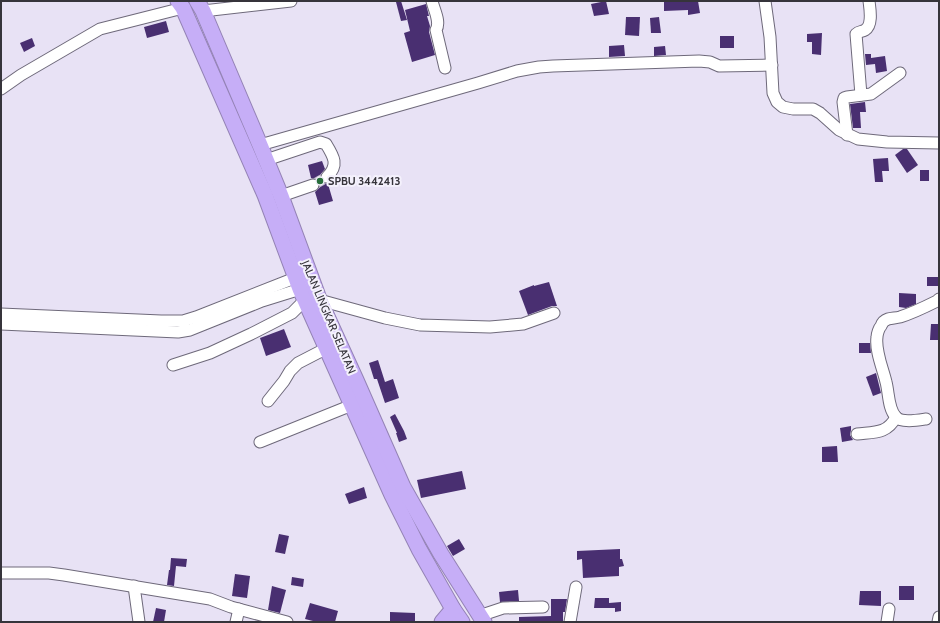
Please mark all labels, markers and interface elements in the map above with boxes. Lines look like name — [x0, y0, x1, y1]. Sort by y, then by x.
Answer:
place label: SPBU 3442413 — [328, 174, 400, 188]
marker: SPBU 3442413 — [315, 176, 325, 186]
street label: JALAN LINGKAR SELATAN — [298, 257, 359, 376]

